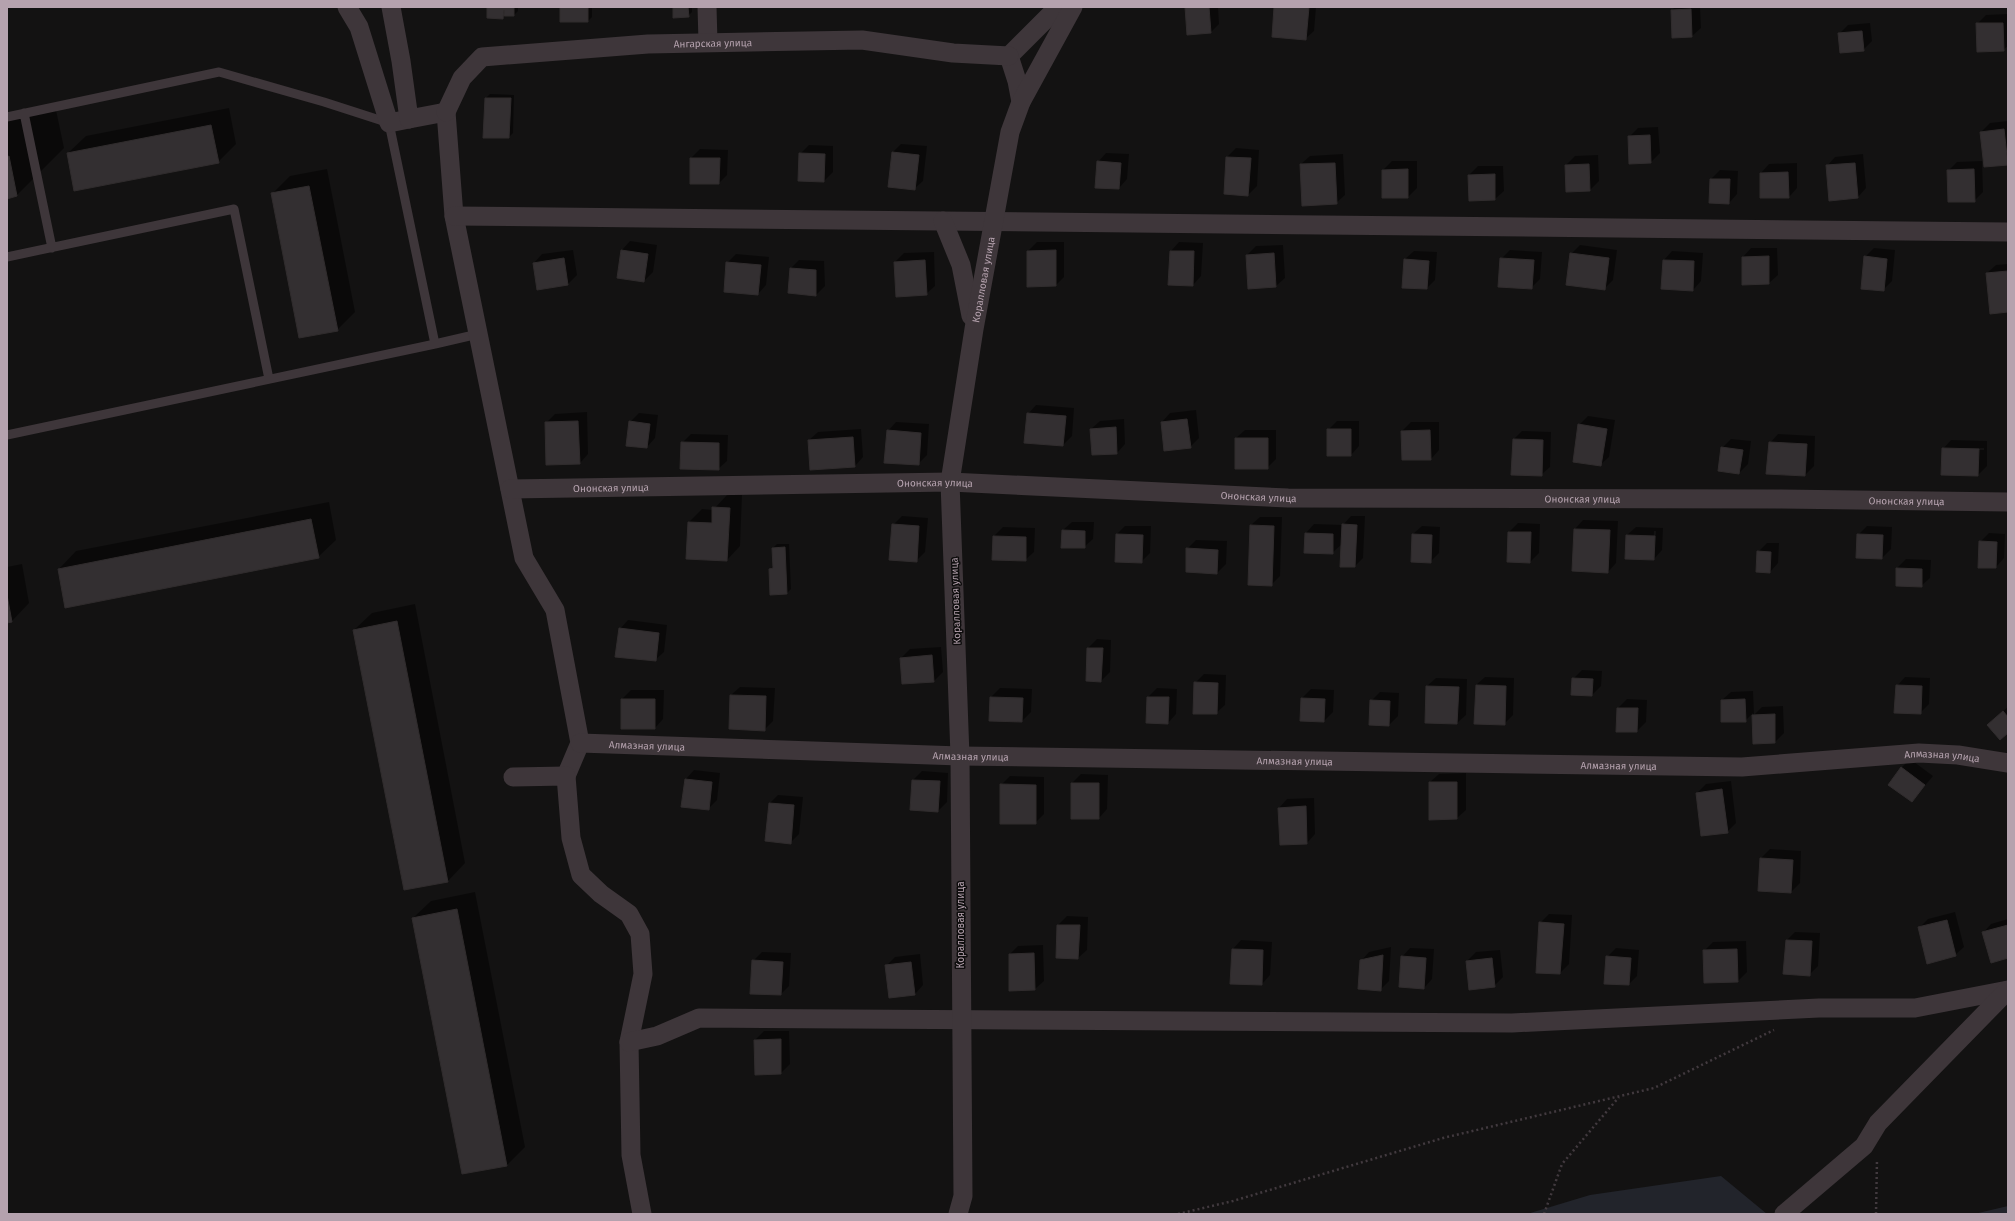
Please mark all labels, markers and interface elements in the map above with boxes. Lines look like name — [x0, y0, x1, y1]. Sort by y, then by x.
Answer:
street label: Ангарская улица — [674, 37, 752, 51]
street label: Коралловая улица — [970, 236, 998, 324]
street label: Ононская улица — [897, 477, 973, 490]
street label: Ононская улица — [573, 482, 649, 495]
street label: Ононская улица — [1220, 490, 1297, 505]
street label: Ононская улица — [1545, 494, 1621, 506]
street label: Ононская улица — [1868, 495, 1945, 508]
street label: Коралловая улица — [948, 557, 964, 645]
street label: Алмазная улица — [609, 739, 685, 754]
street label: Алмазная улица — [1904, 748, 1981, 765]
street label: Алмазная улица — [932, 750, 1009, 764]
street label: Алмазная улица — [1257, 755, 1333, 768]
street label: Алмазная улица — [1581, 760, 1657, 773]
street label: Коралловая улица — [955, 881, 967, 969]

